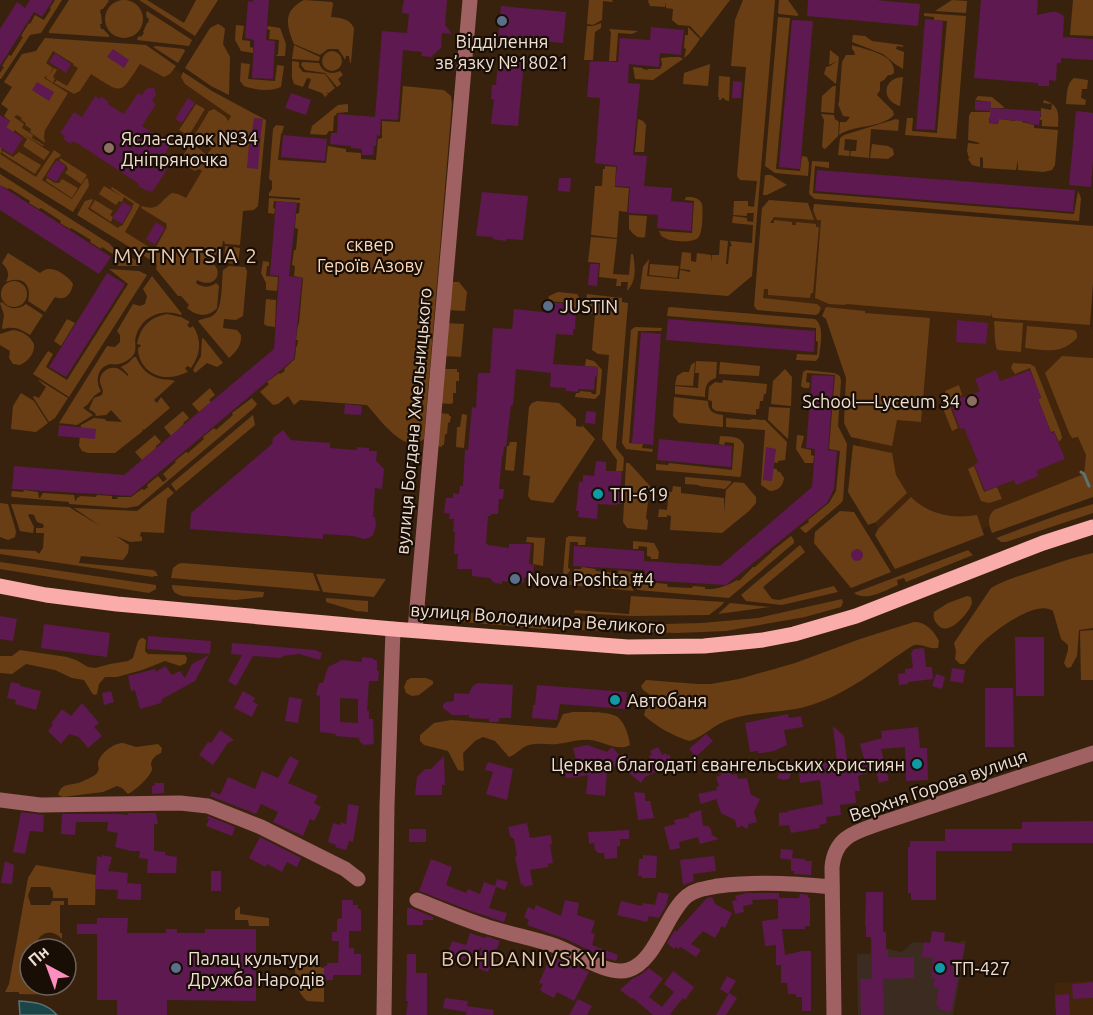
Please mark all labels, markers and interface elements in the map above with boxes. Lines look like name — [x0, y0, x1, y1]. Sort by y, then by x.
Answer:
marker: Відділення зв’язку №18021 — [495, 14, 509, 28]
place label: Відділення зв’язку №18021 — [435, 31, 569, 72]
place label: Ясла-садок №34 Дніпряночка — [121, 128, 258, 169]
marker: Ясла-садок №34 Дніпряночка — [102, 141, 116, 155]
park label: сквер Героїв Азову — [317, 234, 423, 275]
district label: MYTNYTSIA 2 — [113, 243, 259, 267]
street label: вулиця Богдана Хмельницького — [391, 287, 435, 555]
place label: JUSTIN — [560, 296, 618, 316]
marker: JUSTIN — [541, 299, 555, 313]
place label: School—Lyceum 34 — [802, 391, 960, 411]
marker: School—Lyceum 34 — [965, 394, 979, 408]
place label: ТП-619 — [610, 484, 668, 504]
marker: ТП-619 — [591, 487, 605, 501]
place label: Nova Poshta #4 — [527, 569, 654, 589]
marker: Nova Poshta #4 — [508, 572, 522, 586]
street label: вулиця Володимира Великого — [410, 599, 666, 637]
place label: Автобаня — [627, 690, 707, 710]
marker: Автобаня — [608, 693, 622, 707]
street label: Верхня Горова вулиця — [846, 745, 1030, 825]
place label: Церква благодаті євангельських християн — [551, 754, 905, 774]
marker: Церква благодаті євангельських християн — [910, 757, 924, 771]
north arrow — [18, 937, 78, 997]
text: Пн — [24, 942, 52, 969]
district label: BOHDANIVSKYI — [441, 946, 607, 970]
place label: Палац культури Дружба Народів — [188, 948, 325, 989]
place label: ТП-427 — [952, 958, 1010, 978]
marker: Палац культури Дружба Народів — [169, 961, 183, 975]
marker: ТП-427 — [933, 961, 947, 975]

